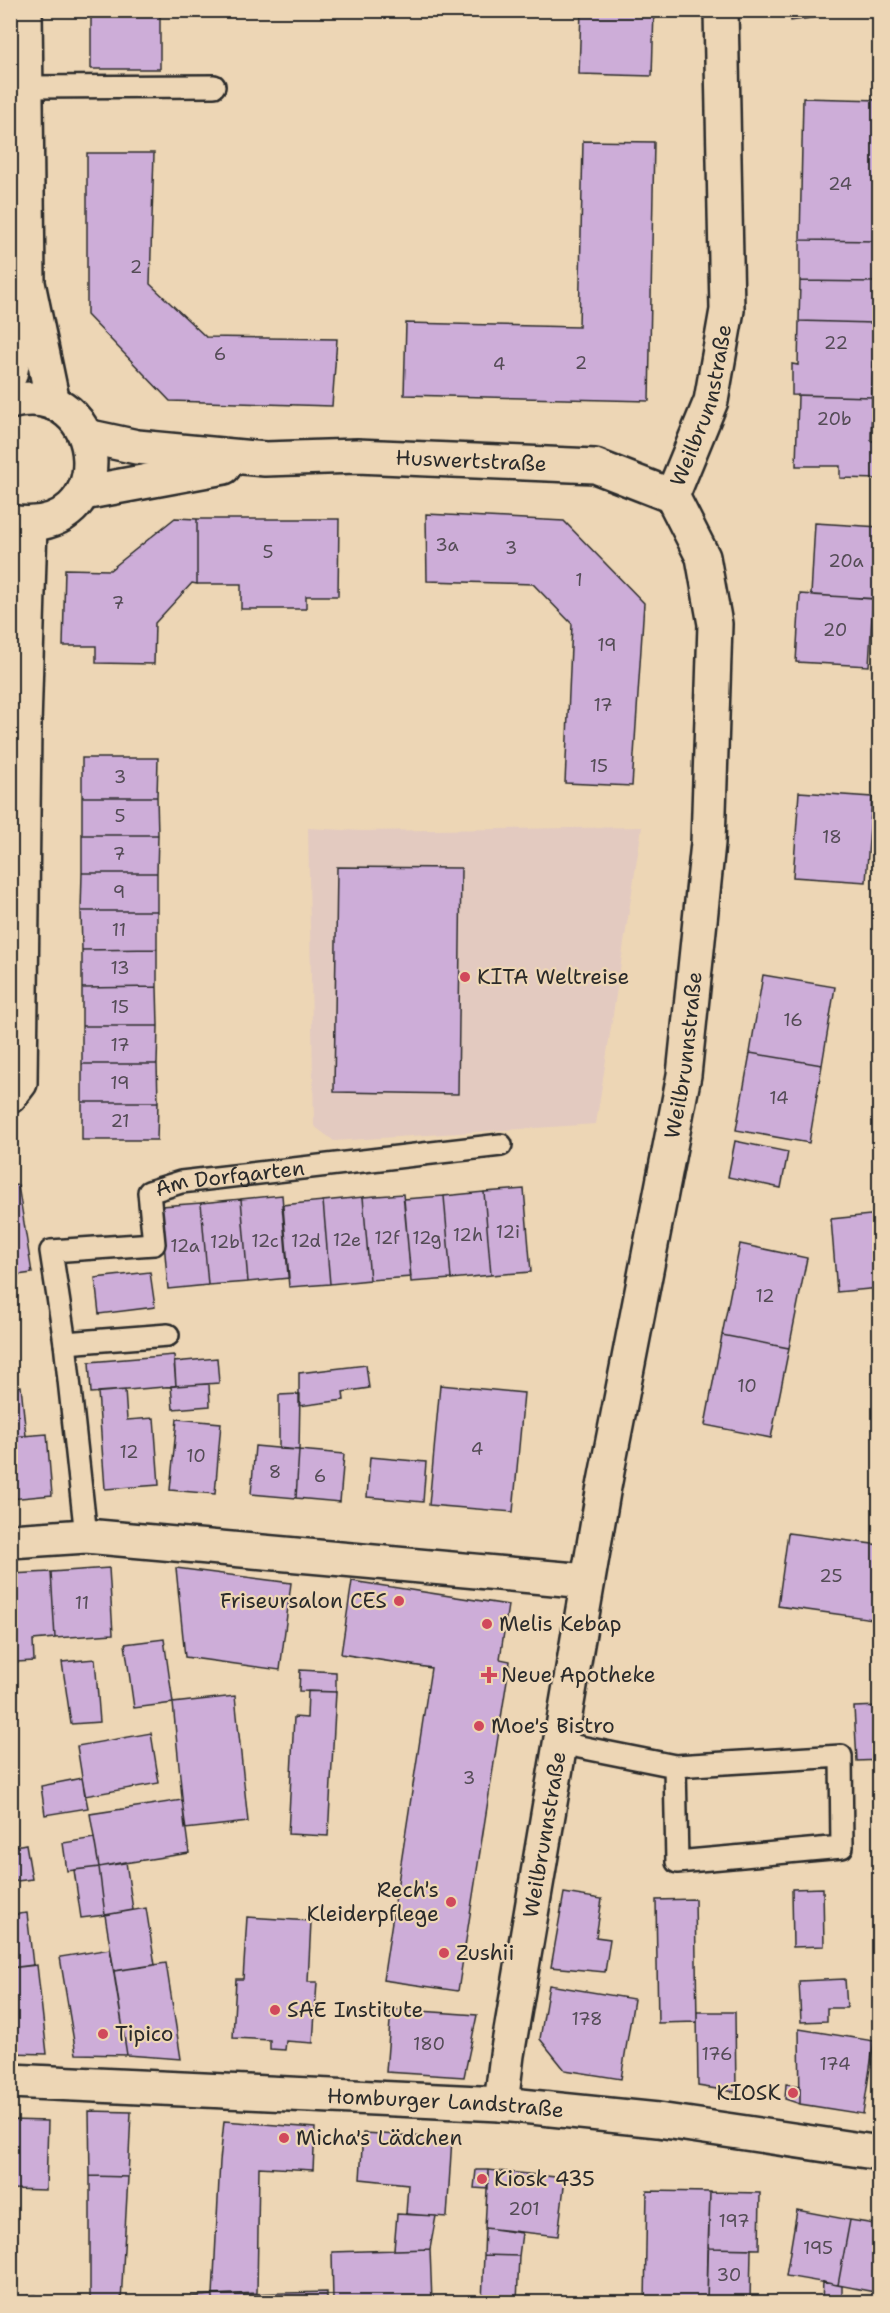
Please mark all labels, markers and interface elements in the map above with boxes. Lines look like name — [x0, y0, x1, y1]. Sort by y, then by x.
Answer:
house number: 24 — [828, 172, 852, 196]
house number: 2 — [130, 255, 142, 279]
street label: Weilbrunnstraße — [664, 322, 738, 490]
house number: 22 — [824, 331, 848, 355]
house number: 6 — [214, 342, 226, 366]
house number: 2 — [575, 351, 587, 375]
house number: 4 — [493, 352, 505, 376]
house number: 20b — [816, 407, 852, 431]
street label: Huswertstraße — [395, 444, 547, 478]
house number: 3a — [435, 533, 459, 557]
house number: 3 — [505, 536, 517, 560]
house number: 5 — [262, 540, 274, 564]
house number: 20a — [828, 549, 864, 573]
house number: 1 — [575, 568, 583, 592]
house number: 7 — [112, 591, 124, 615]
house number: 20 — [823, 618, 847, 642]
house number: 19 — [597, 633, 617, 657]
house number: 17 — [593, 693, 613, 717]
house number: 15 — [590, 754, 608, 778]
house number: 3 — [114, 765, 126, 789]
house number: 5 — [114, 804, 126, 828]
house number: 18 — [822, 825, 842, 849]
house number: 7 — [113, 842, 125, 866]
house number: 9 — [113, 880, 125, 904]
house number: 11 — [112, 918, 126, 942]
house number: 13 — [110, 956, 130, 980]
place label: KITA Weltreise — [477, 963, 629, 991]
marker: KITA Weltreise — [458, 970, 472, 984]
street label: Weilbrunnstraße — [658, 970, 709, 1141]
house number: 15 — [111, 995, 129, 1019]
house number: 16 — [783, 1008, 803, 1032]
house number: 17 — [110, 1033, 130, 1057]
house number: 19 — [110, 1071, 130, 1095]
house number: 14 — [769, 1086, 789, 1110]
house number: 21 — [110, 1109, 130, 1133]
street label: Am Dorfgarten — [151, 1154, 306, 1203]
house number: 12i — [496, 1220, 520, 1244]
house number: 12h — [453, 1223, 483, 1247]
house number: 12f — [374, 1226, 400, 1250]
house number: 12g — [412, 1226, 442, 1250]
house number: 12e — [333, 1228, 361, 1252]
house number: 12c — [251, 1229, 279, 1253]
house number: 12d — [291, 1229, 321, 1253]
house number: 12b — [210, 1230, 240, 1254]
house number: 12a — [170, 1234, 200, 1258]
house number: 12 — [755, 1284, 775, 1308]
house number: 10 — [737, 1374, 757, 1398]
house number: 4 — [471, 1437, 483, 1461]
house number: 12 — [119, 1440, 139, 1464]
house number: 10 — [186, 1444, 206, 1468]
house number: 8 — [269, 1460, 281, 1484]
house number: 6 — [314, 1464, 326, 1488]
house number: 25 — [819, 1564, 843, 1588]
place label: Friseursalon CES — [220, 1587, 387, 1615]
house number: 11 — [75, 1591, 89, 1615]
marker: Friseursalon CES — [392, 1594, 406, 1608]
place label: Melis Kebap — [499, 1610, 622, 1638]
marker: Melis Kebap — [480, 1617, 494, 1631]
place label: Neue Apotheke — [501, 1661, 656, 1689]
marker: Neue Apotheke — [482, 1668, 496, 1682]
place label: Moe's Bistro — [491, 1712, 615, 1740]
marker: Moe's Bistro — [472, 1719, 486, 1733]
street label: Weilbrunnstraße — [517, 1749, 573, 1920]
house number: 3 — [463, 1766, 475, 1790]
place label: Rech's Kleiderpflege — [306, 1876, 439, 1928]
marker: Rech's Kleiderpflege — [444, 1895, 458, 1909]
place label: Zushii — [456, 1939, 515, 1967]
marker: Zushii — [437, 1946, 451, 1960]
place label: SAE Institute — [287, 1996, 423, 2024]
marker: SAE Institute — [268, 2003, 282, 2017]
house number: 178 — [571, 2007, 603, 2031]
place label: Tipico — [115, 2020, 174, 2048]
marker: Tipico — [96, 2027, 110, 2041]
house number: 180 — [413, 2032, 445, 2056]
house number: 176 — [701, 2042, 733, 2066]
house number: 174 — [820, 2052, 850, 2076]
place label: KIOSK — [716, 2079, 781, 2107]
street label: Homburger Landstraße — [326, 2082, 565, 2124]
marker: KIOSK — [786, 2086, 800, 2100]
place label: Micha's Lädchen — [296, 2124, 463, 2152]
marker: Micha's Lädchen — [277, 2131, 291, 2145]
place label: Kiosk 435 — [494, 2165, 595, 2193]
marker: Kiosk 435 — [475, 2172, 489, 2186]
house number: 201 — [508, 2197, 540, 2221]
house number: 197 — [719, 2209, 749, 2233]
house number: 195 — [803, 2236, 833, 2260]
house number: 30 — [717, 2263, 741, 2287]

